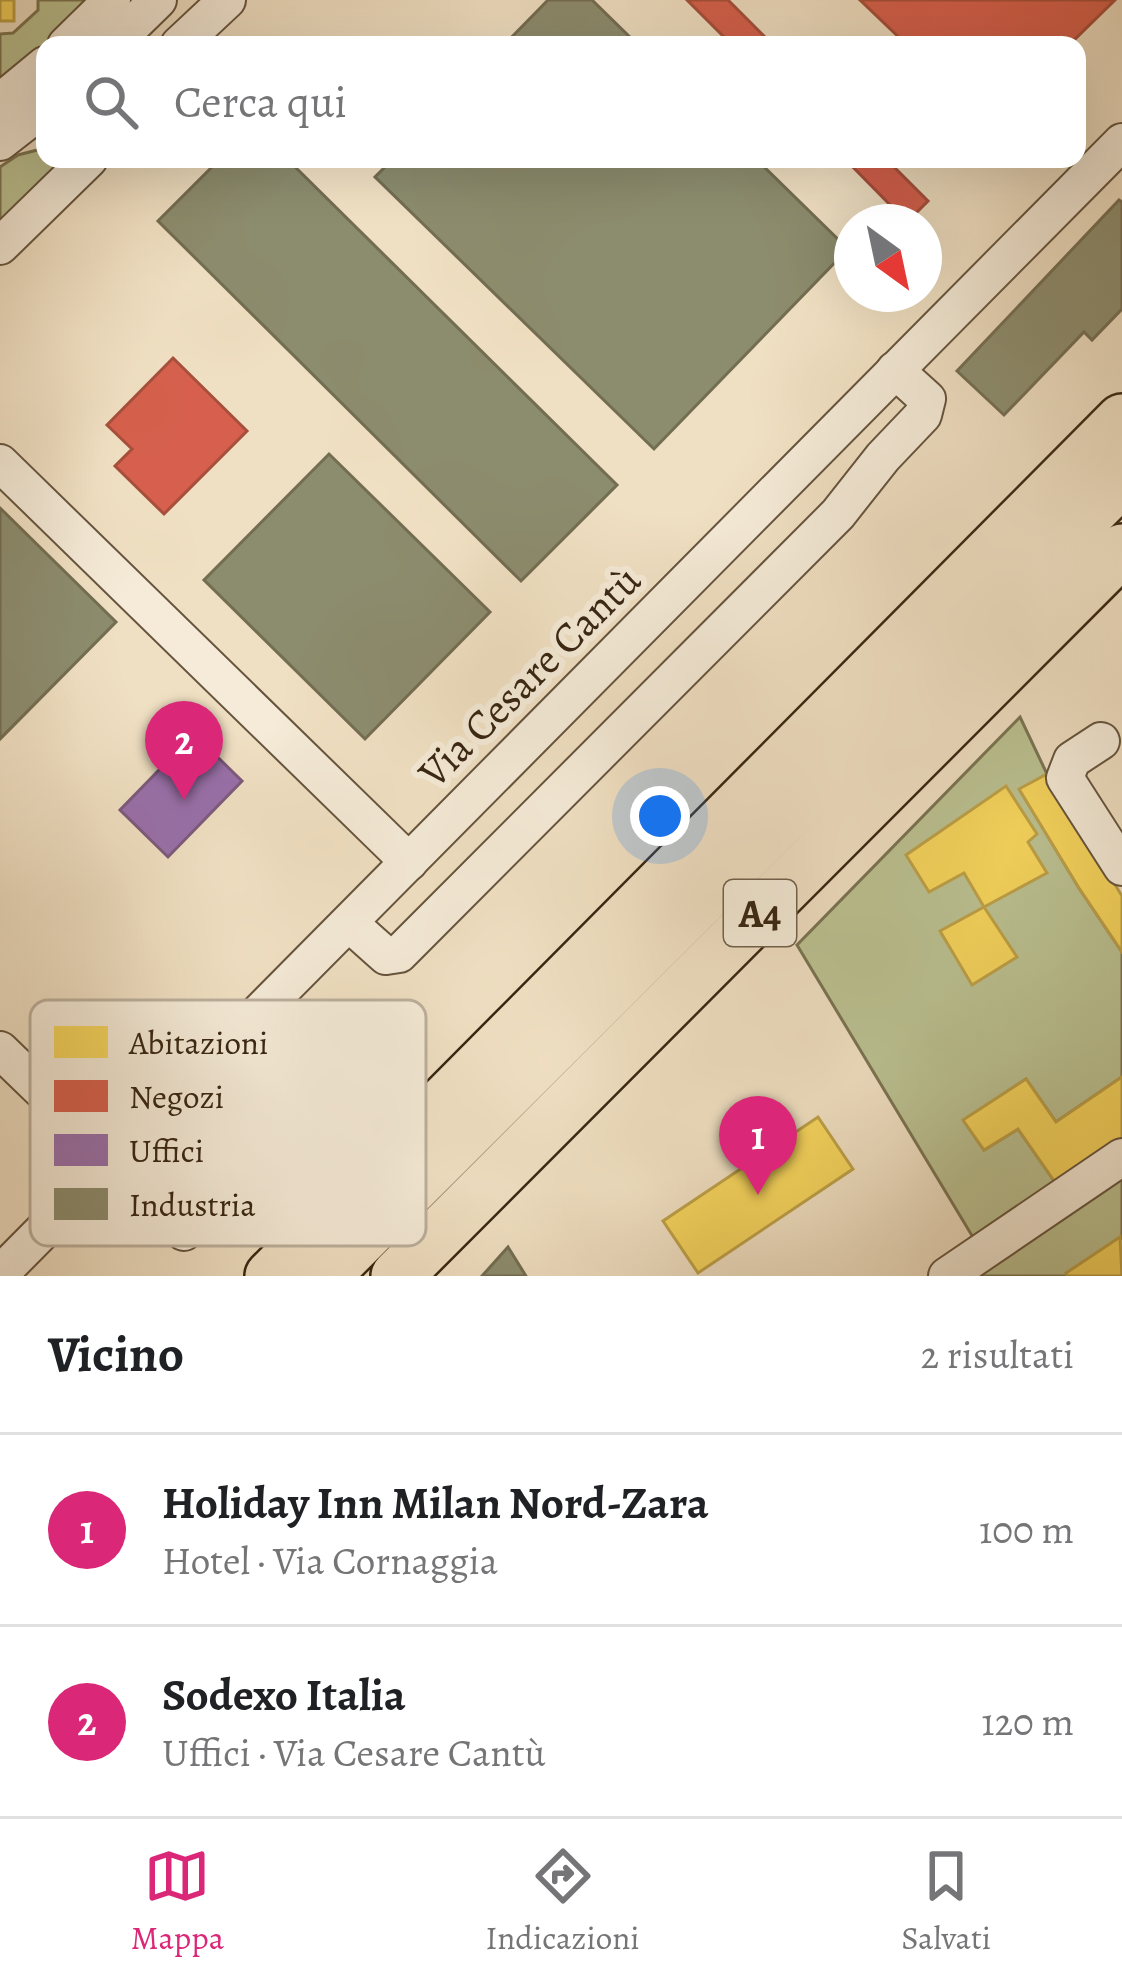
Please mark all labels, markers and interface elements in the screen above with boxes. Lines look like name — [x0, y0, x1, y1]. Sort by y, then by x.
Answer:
search box — [36, 36, 1086, 168]
icon: search — [78, 69, 144, 135]
text: Cerca qui — [174, 71, 347, 133]
north arrow — [834, 204, 942, 312]
street label: Via Cesare Cantù — [405, 552, 653, 800]
pin: 2 — [145, 701, 223, 800]
your location — [630, 786, 690, 846]
road number: A4 — [724, 880, 796, 946]
legend — [30, 1000, 426, 1246]
text: Abitazioni — [128, 1020, 268, 1065]
text: Negozi — [129, 1074, 224, 1119]
pin: 1 — [719, 1096, 797, 1195]
text: Uffici — [129, 1128, 204, 1173]
text: Industria — [129, 1182, 256, 1227]
text: Vicino — [48, 1319, 184, 1389]
text: 2 risultati — [921, 1328, 1074, 1381]
text: Holiday Inn Milan Nord-Zara — [162, 1472, 709, 1534]
text: 1 — [80, 1503, 94, 1556]
text: 100 m — [979, 1503, 1074, 1556]
text: Hotel · Via Cornaggia — [162, 1534, 498, 1587]
text: Sodexo Italia — [162, 1664, 406, 1726]
text: 2 — [78, 1695, 96, 1748]
text: 120 m — [981, 1695, 1074, 1748]
text: Uffici · Via Cesare Cantù — [162, 1726, 546, 1779]
tab: Mappa — [131, 1843, 224, 1960]
tab: Indicazioni — [486, 1843, 640, 1960]
tab: Salvati — [901, 1843, 991, 1960]

